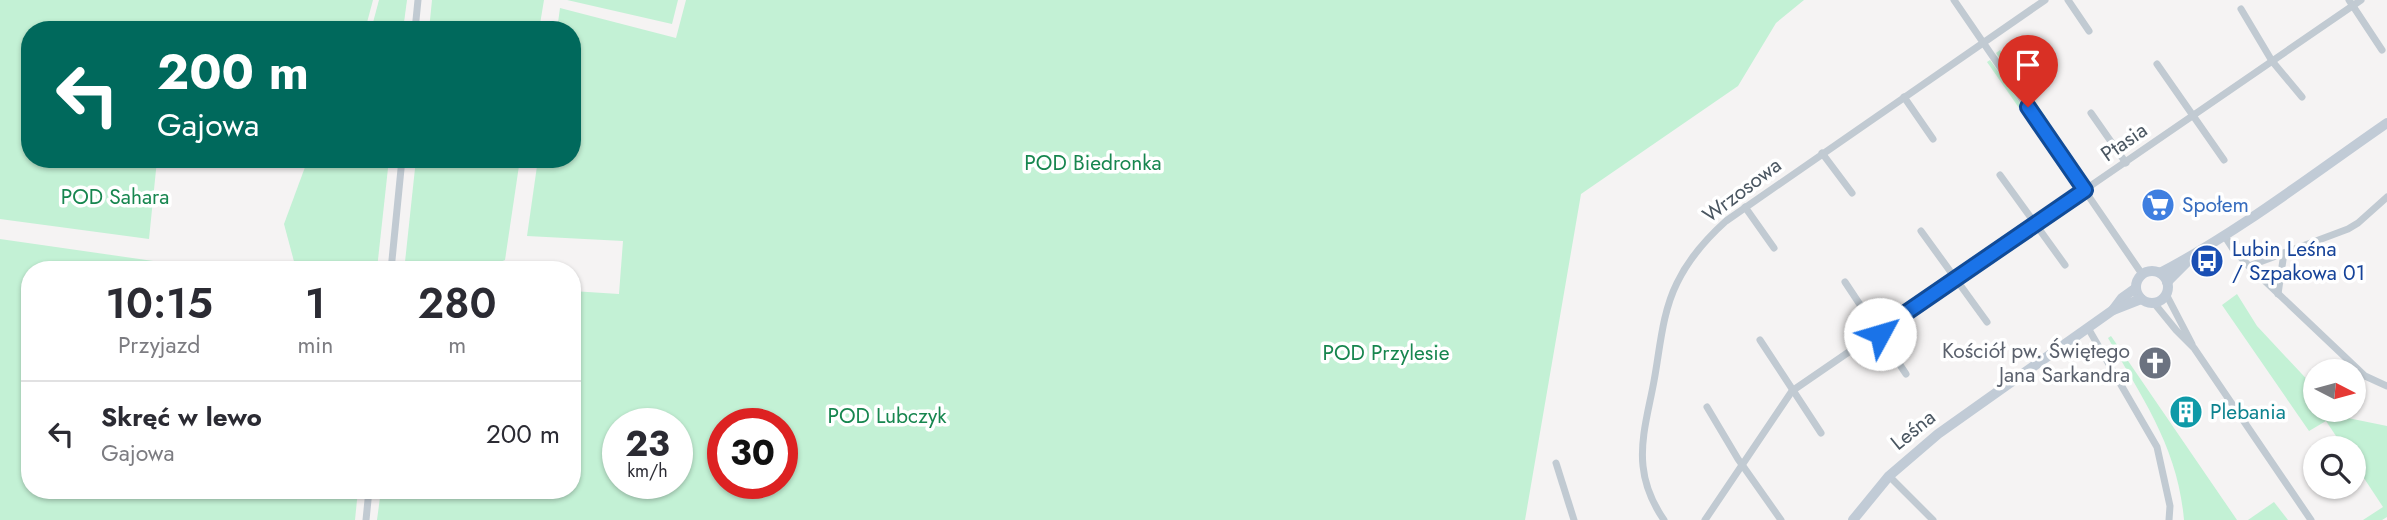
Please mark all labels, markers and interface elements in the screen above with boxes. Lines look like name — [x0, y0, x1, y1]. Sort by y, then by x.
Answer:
pin — [1998, 35, 2058, 107]
text: 200 m — [157, 37, 309, 107]
icon: arrive — [2009, 46, 2047, 84]
icon: left — [42, 49, 133, 140]
text: Gajowa — [157, 102, 259, 148]
street label: Ptasia — [2095, 115, 2153, 169]
park label: POD Biedronka — [1024, 148, 1162, 178]
street label: Wrzosowa — [1696, 150, 1788, 230]
park label: POD Sahara — [61, 182, 169, 212]
supermarket icon: Społem — [2139, 186, 2177, 224]
place label: Społem — [2182, 190, 2249, 220]
place label: Lubin Leśna / Szpakowa 01 — [2232, 234, 2365, 288]
bus stop icon: Lubin Leśna / Szpakowa 01 — [2188, 242, 2226, 280]
text: 10:15 — [105, 273, 213, 334]
text: 1 — [305, 273, 326, 334]
text: 280 — [418, 273, 497, 334]
position arrow — [1843, 297, 1917, 371]
text: Przyjazd — [118, 328, 200, 362]
text: min — [297, 328, 333, 362]
text: m — [448, 328, 466, 362]
place label: Kościół pw. Świętego Jana Sarkandra — [1942, 336, 2130, 390]
park label: POD Przylesie — [1322, 338, 1450, 368]
church icon: Kościół pw. Świętego Jana Sarkandra — [2136, 344, 2174, 382]
north arrow — [2303, 359, 2366, 422]
map controls — [2303, 359, 2366, 499]
building icon: Plebania — [2167, 393, 2205, 431]
place label: Plebania — [2210, 397, 2286, 427]
text: Skręć w lewo — [101, 398, 262, 436]
park label: POD Lubczyk — [827, 401, 947, 431]
street label: Leśna — [1884, 403, 1942, 457]
speed limit sign: 30 — [707, 408, 798, 499]
icon: left — [42, 415, 80, 453]
text: 200 m — [486, 415, 560, 453]
text: 23 — [625, 419, 670, 469]
text: Gajowa — [101, 436, 175, 470]
button: search — [2303, 436, 2366, 499]
text: km/h — [627, 458, 668, 484]

